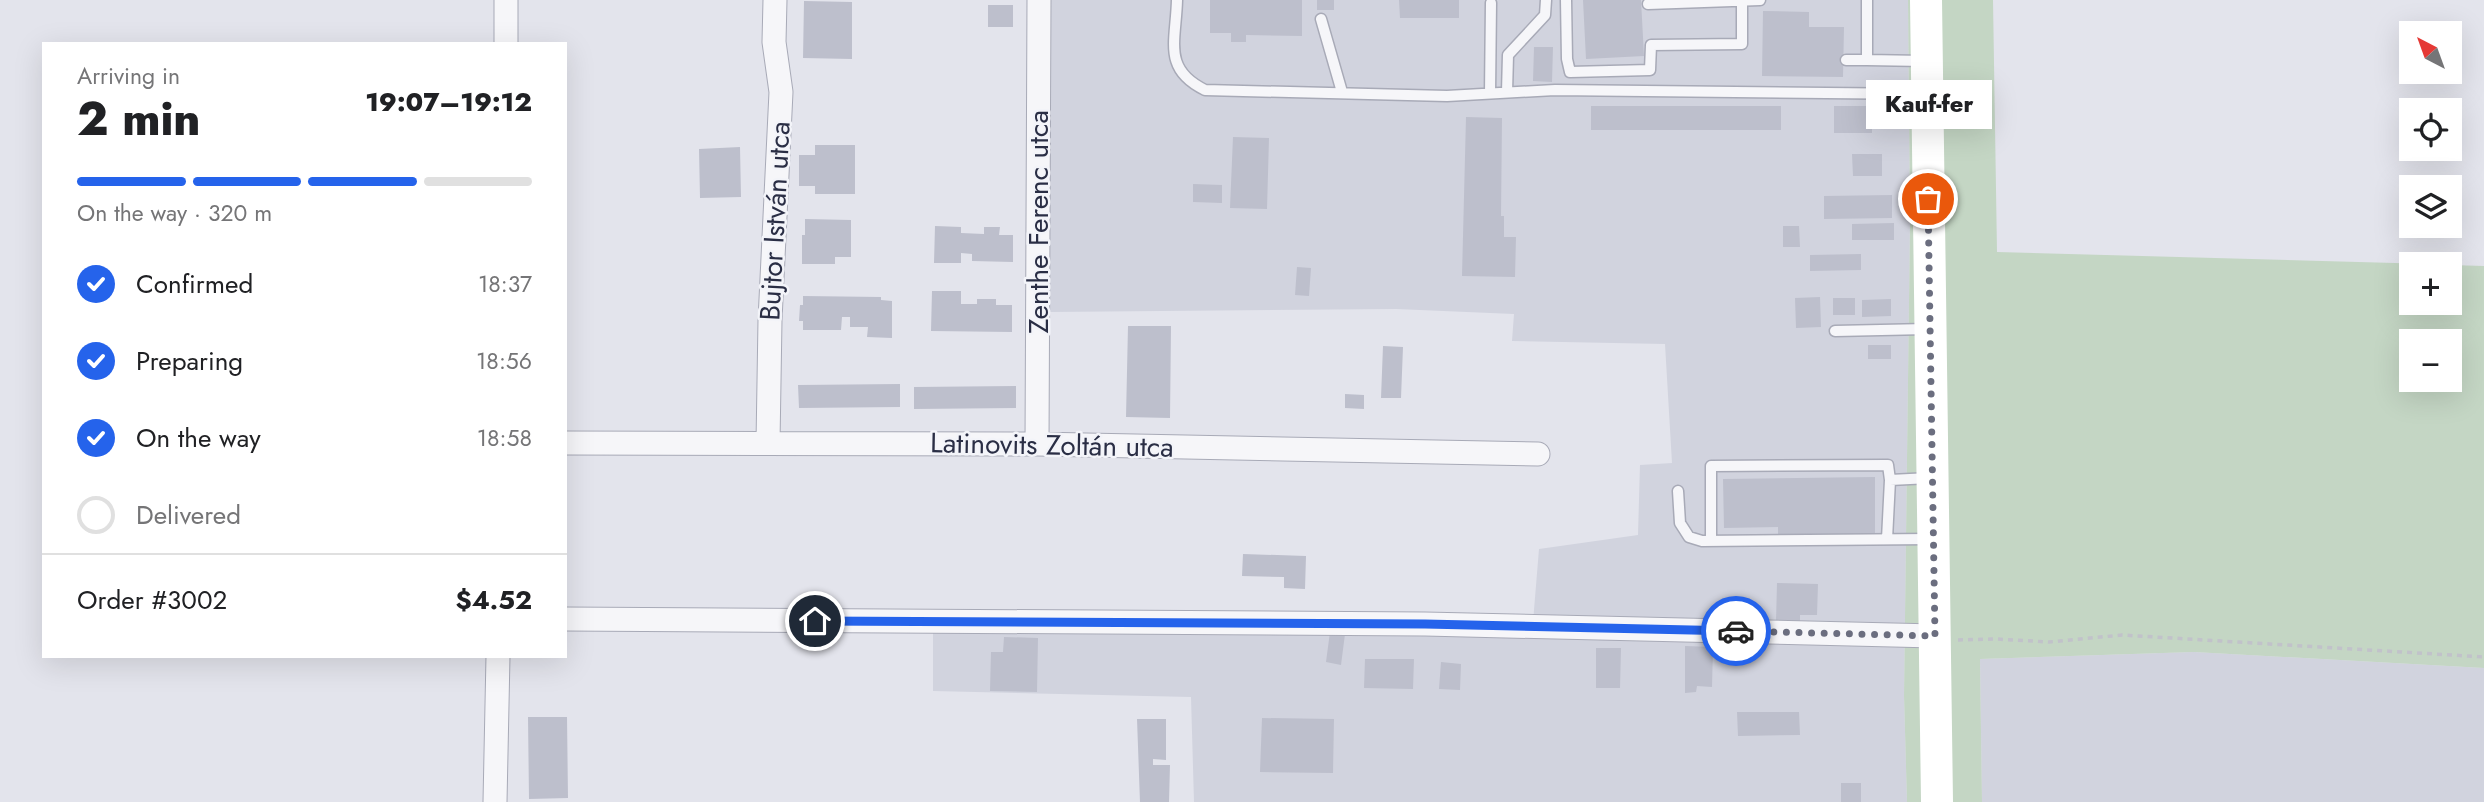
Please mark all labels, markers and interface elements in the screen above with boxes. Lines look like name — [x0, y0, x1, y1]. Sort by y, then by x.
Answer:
north arrow — [2399, 21, 2462, 84]
map controls — [2399, 21, 2462, 392]
text: Arriving in — [77, 59, 180, 93]
callout: Kauf-fer — [1865, 80, 1991, 129]
text: 19:07–19:12 — [365, 83, 532, 121]
text: 2 min — [77, 86, 201, 152]
text: Kauf-fer — [1885, 87, 1973, 121]
button: locate — [2399, 98, 2462, 161]
street label: Zenthe Ferenc utca — [1018, 110, 1059, 334]
street label: Bujtor István utca — [749, 120, 801, 322]
pin — [1898, 169, 1958, 229]
button: layers — [2399, 175, 2462, 238]
icon: bag — [1909, 180, 1947, 218]
text: On the way · 320 m — [77, 196, 272, 230]
button: + — [2399, 252, 2462, 315]
icon: check — [77, 265, 115, 303]
text: Confirmed — [136, 265, 253, 303]
text: 18:37 — [478, 267, 532, 301]
button: − — [2399, 329, 2462, 392]
icon: check — [77, 342, 115, 380]
text: Preparing — [136, 342, 243, 380]
text: 18:56 — [476, 344, 532, 378]
icon: check — [77, 419, 115, 457]
text: On the way — [136, 419, 261, 457]
text: 18:58 — [477, 421, 532, 455]
street label: Latinovits Zoltán utca — [930, 422, 1174, 468]
text: Delivered — [136, 496, 241, 534]
text: Order #3002 — [77, 581, 227, 619]
text: $4.52 — [455, 581, 532, 619]
pin — [785, 591, 845, 651]
courier — [1701, 596, 1771, 666]
icon: home — [796, 602, 834, 640]
icon: car — [1717, 612, 1755, 650]

